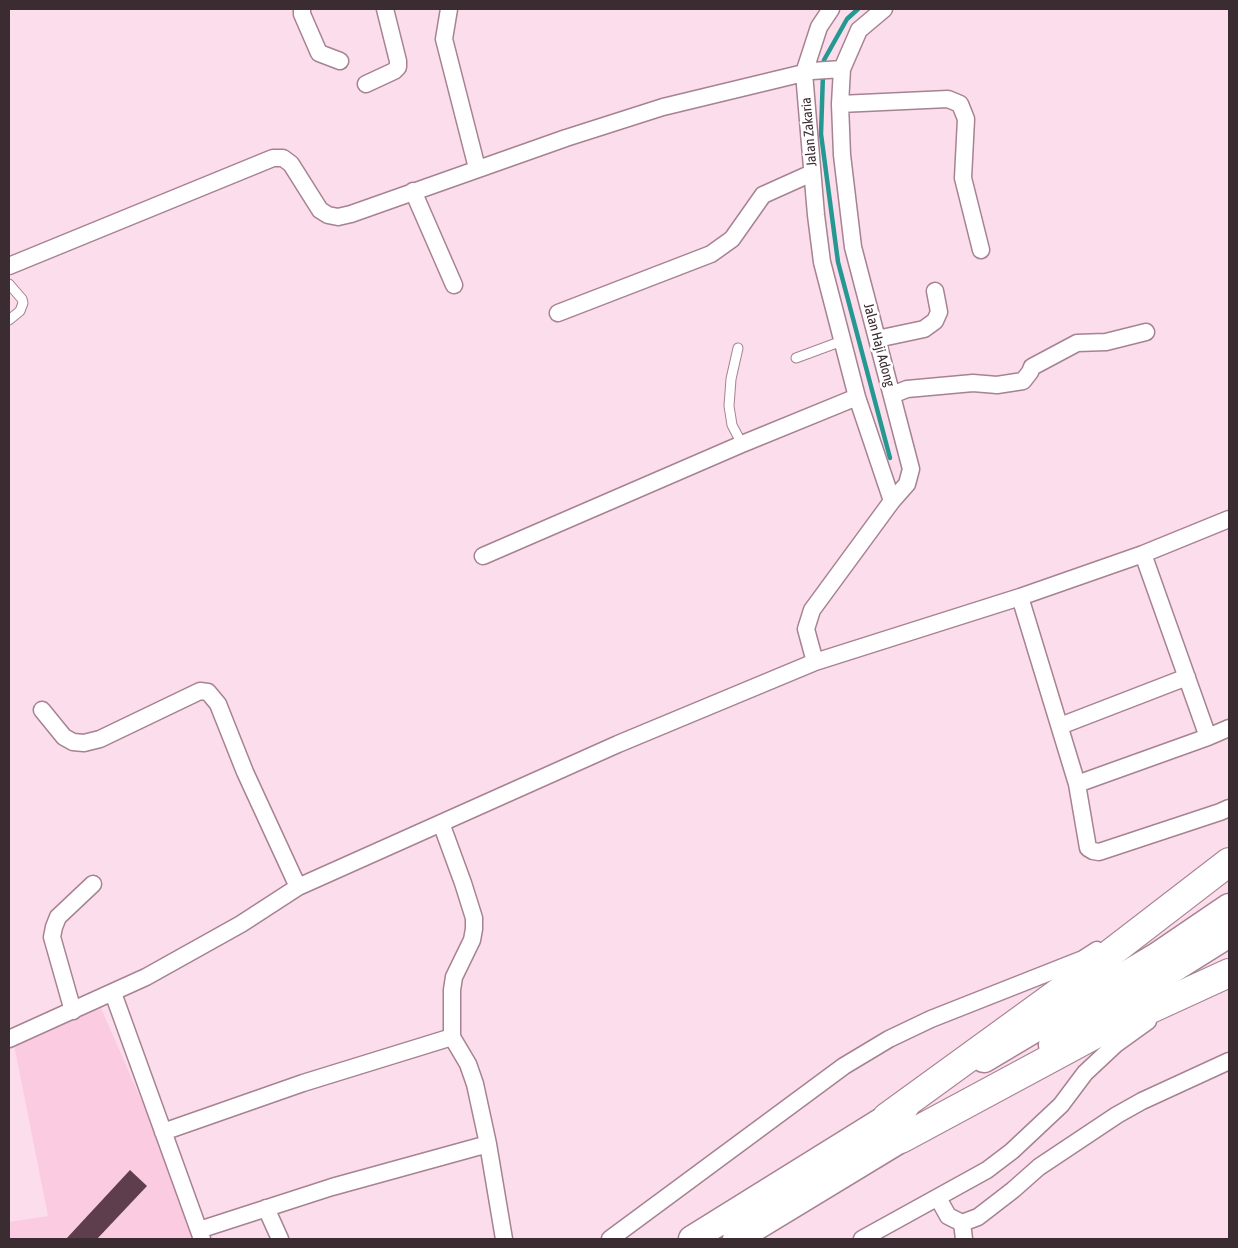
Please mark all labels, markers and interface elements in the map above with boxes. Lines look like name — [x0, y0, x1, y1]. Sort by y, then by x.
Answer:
street label: Jalan Zakaria — [798, 97, 820, 167]
street label: Jalan Haji Adong — [860, 301, 898, 389]

